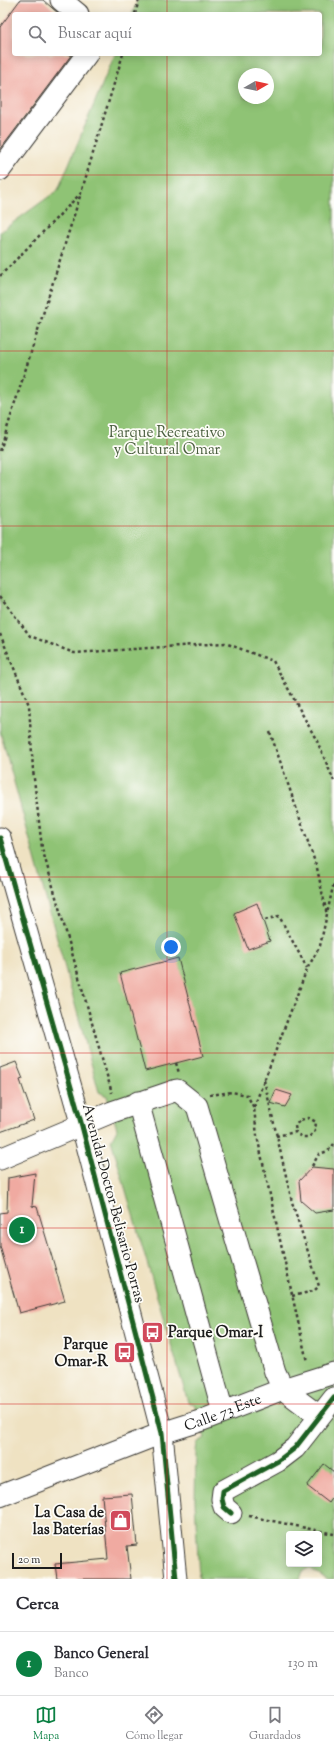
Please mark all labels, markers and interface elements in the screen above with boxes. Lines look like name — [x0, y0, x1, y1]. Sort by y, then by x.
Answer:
search box — [12, 12, 322, 56]
icon: search — [26, 23, 48, 45]
text: Buscar aquí — [58, 24, 132, 45]
north arrow — [238, 68, 274, 104]
park label: Parque Recreativo y Cultural Omar — [109, 423, 225, 461]
your location — [161, 937, 181, 957]
street label: Avenida Doctor Belisario Porras — [76, 1102, 149, 1305]
pin: 1 — [9, 1215, 35, 1245]
bus stop icon: Parque Omar-I — [140, 1319, 166, 1345]
place label: Parque Omar-I — [168, 1323, 263, 1344]
place label: Parque Omar-R — [55, 1335, 108, 1373]
bus stop icon: Parque Omar-R — [111, 1340, 137, 1366]
street label: Calle 73 Este — [182, 1389, 265, 1437]
place label: La Casa de las Baterías — [33, 1503, 104, 1541]
shop icon: La Casa de las Baterías — [107, 1508, 133, 1534]
map controls — [286, 1531, 322, 1567]
button: layers — [286, 1531, 322, 1567]
scale bar — [12, 1551, 62, 1570]
text: 20 m — [18, 1552, 40, 1568]
text: Cerca — [16, 1593, 59, 1617]
text: Banco General — [54, 1644, 149, 1665]
text: 1 — [27, 1655, 31, 1673]
text: 130 m — [288, 1655, 318, 1673]
text: Banco — [54, 1665, 89, 1683]
tab: Mapa — [33, 1704, 59, 1744]
tab: Cómo llegar — [125, 1704, 183, 1744]
tab: Guardados — [249, 1704, 301, 1744]

